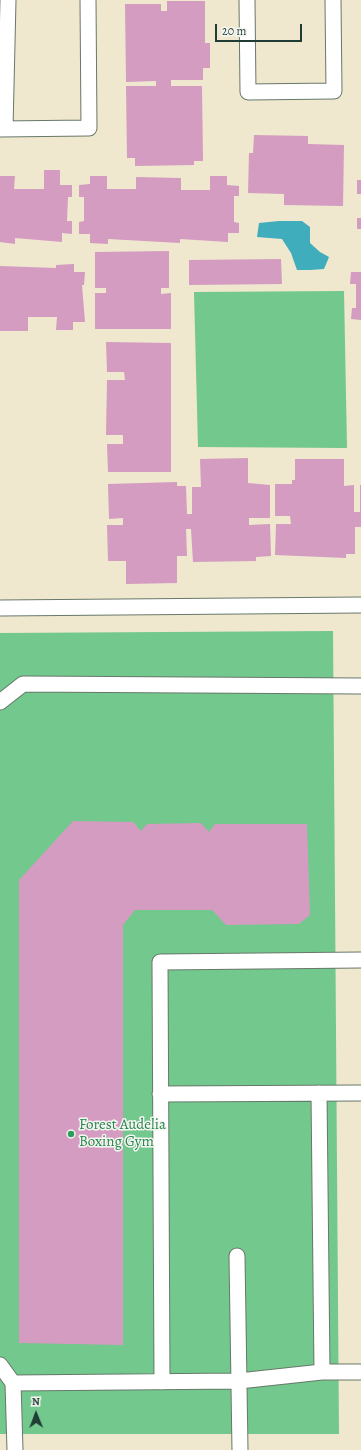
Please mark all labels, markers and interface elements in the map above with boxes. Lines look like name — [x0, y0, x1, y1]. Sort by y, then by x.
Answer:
scale bar — [217, 16, 304, 42]
text: 20 m — [222, 23, 246, 39]
place label: Forest Audelia Boxing Gym — [79, 1116, 166, 1151]
marker: Forest Audelia Boxing Gym — [66, 1129, 76, 1139]
north arrow — [16, 1394, 56, 1434]
text: N — [32, 1394, 40, 1409]

